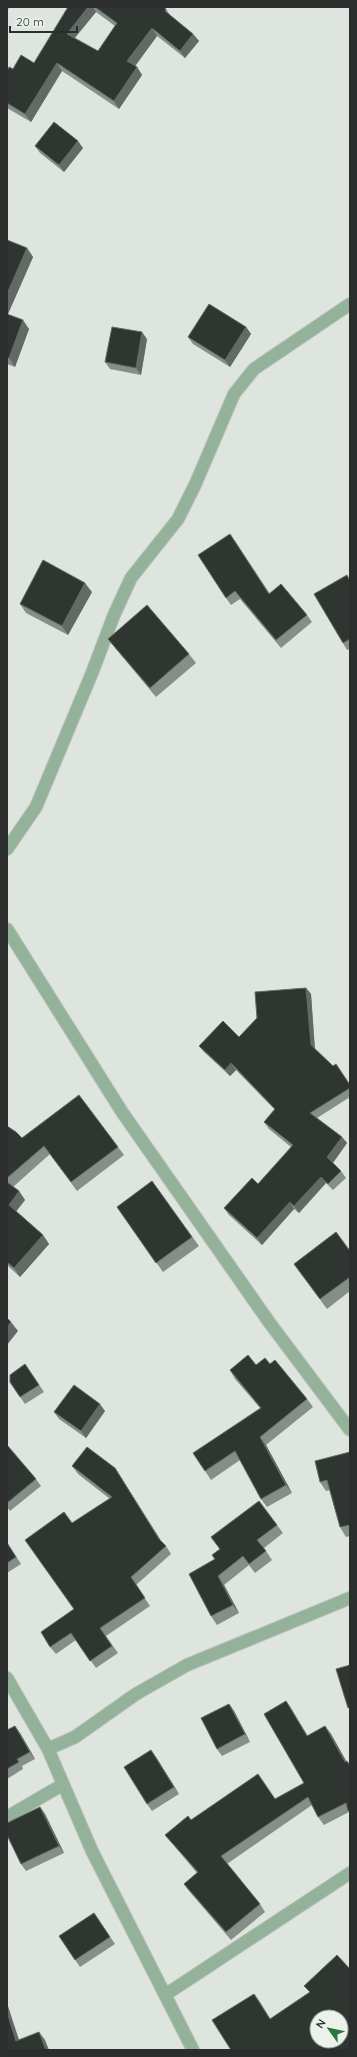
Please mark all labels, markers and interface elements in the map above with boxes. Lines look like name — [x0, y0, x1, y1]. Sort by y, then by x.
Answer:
scale bar — [10, 8, 77, 34]
text: 20 m — [16, 14, 44, 29]
north arrow — [309, 2009, 349, 2049]
text: N — [313, 2016, 329, 2031]

